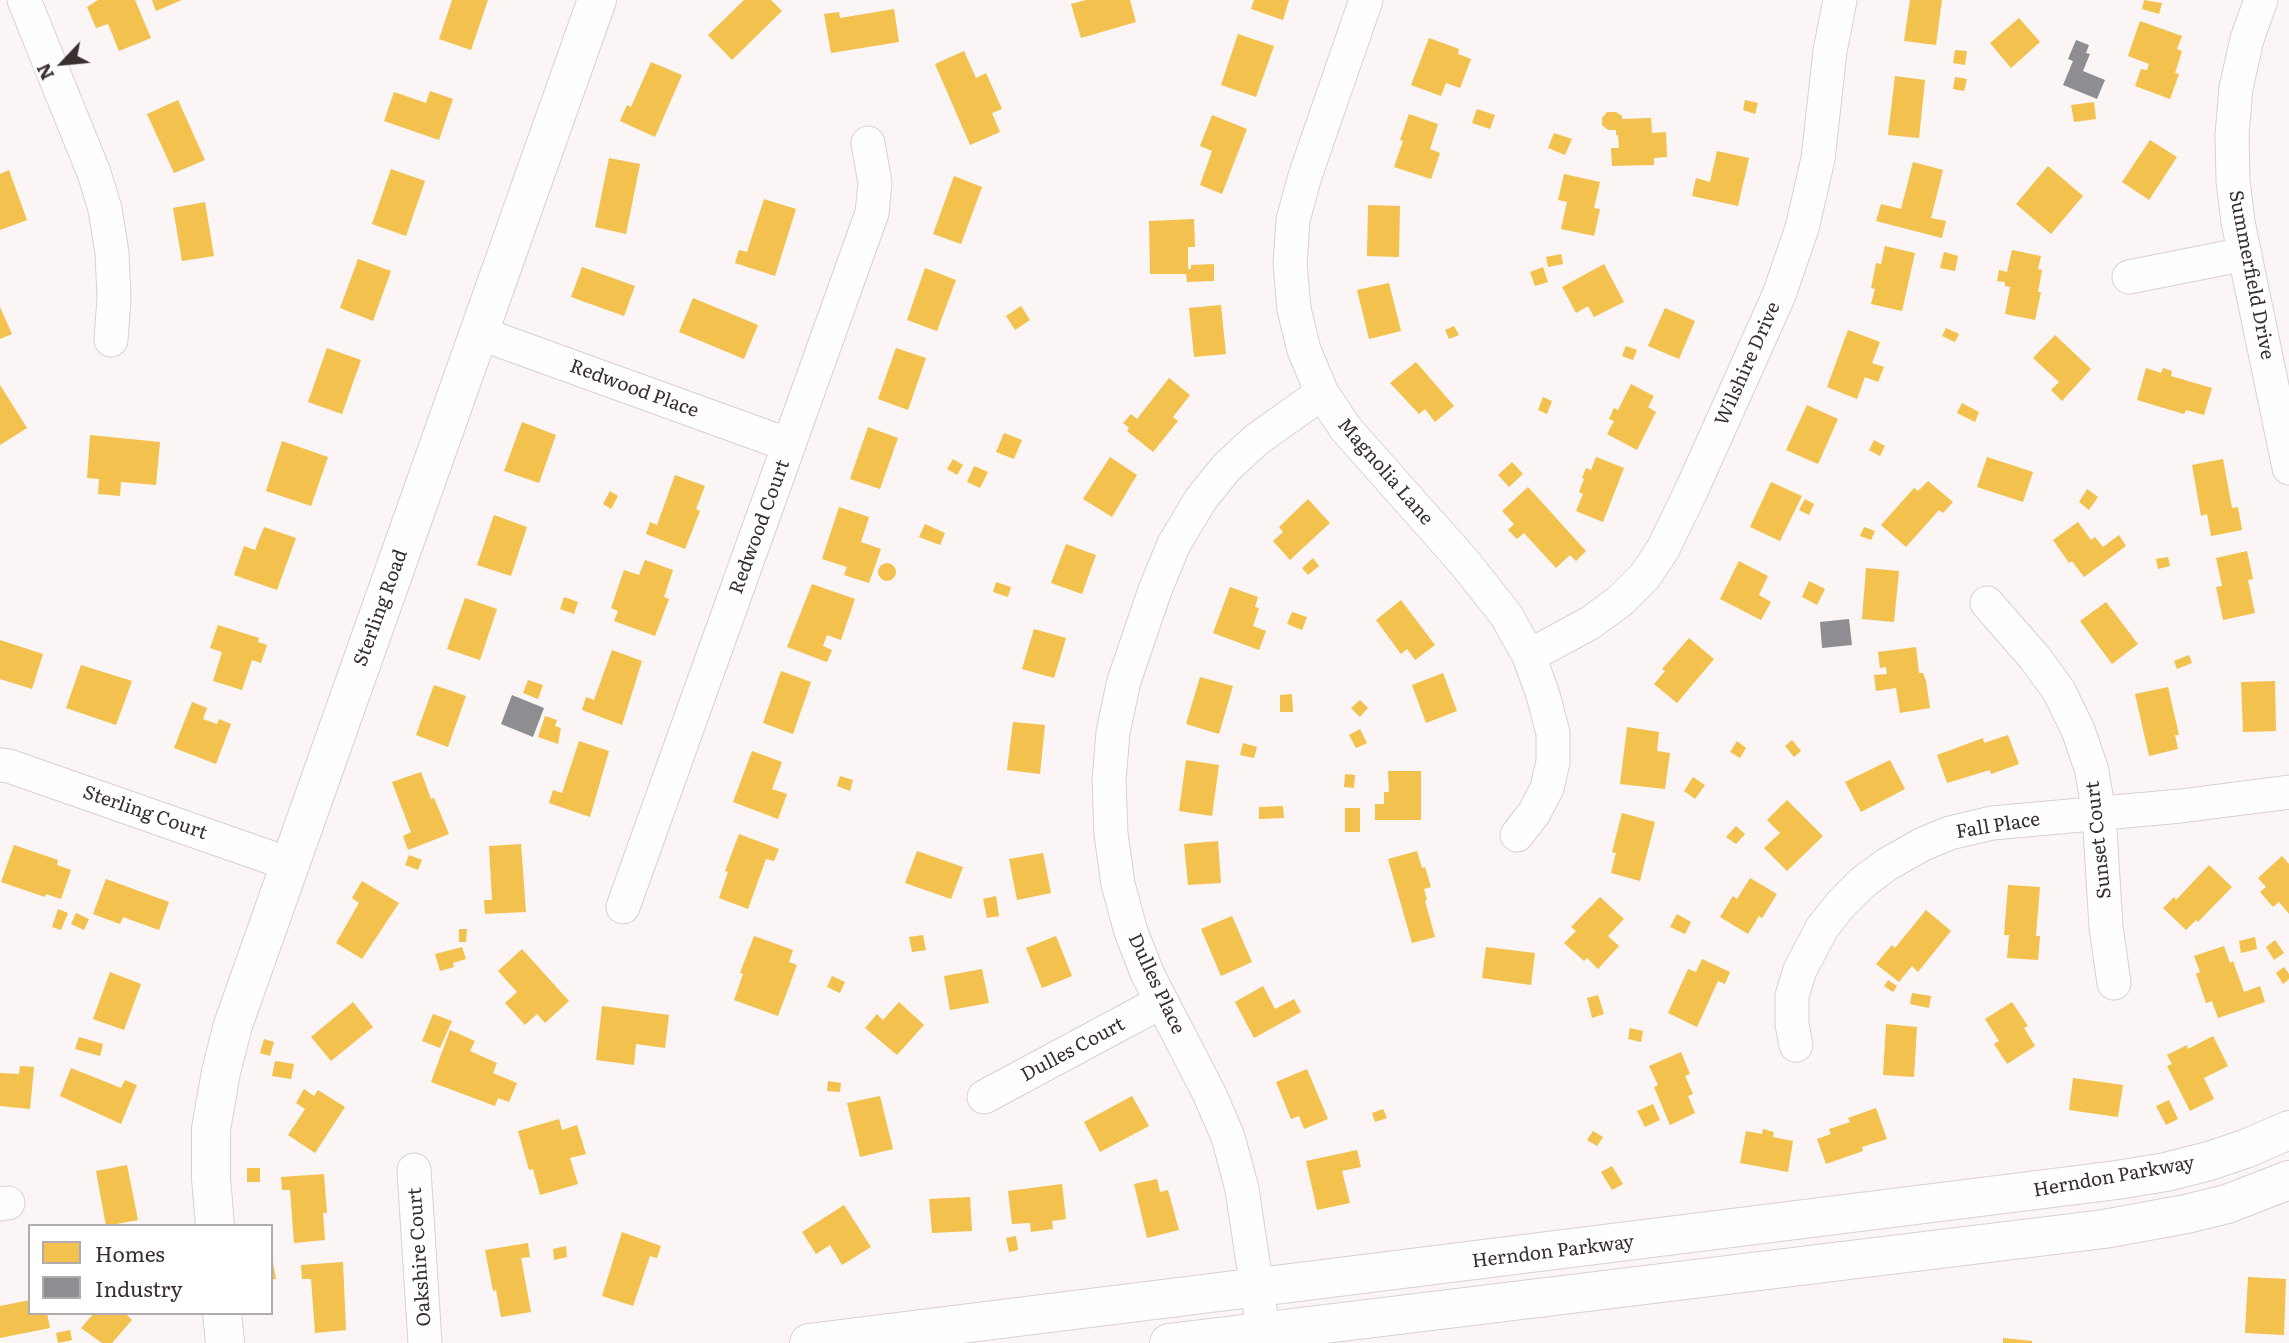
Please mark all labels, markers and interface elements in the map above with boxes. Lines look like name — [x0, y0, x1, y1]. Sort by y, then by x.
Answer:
north arrow — [28, 28, 98, 98]
text: N — [28, 59, 60, 86]
street label: Summerfield Drive — [2223, 189, 2279, 361]
street label: Wilshire Drive — [1711, 299, 1785, 429]
street label: Redwood Place — [567, 355, 701, 423]
street label: Magnolia Lane — [1332, 414, 1438, 530]
street label: Redwood Court — [725, 457, 795, 597]
street label: Sterling Road — [349, 546, 413, 670]
street label: Sunset Court — [2081, 780, 2117, 900]
street label: Sterling Court — [80, 781, 210, 845]
street label: Fall Place — [1954, 808, 2042, 844]
street label: Dulles Place — [1123, 930, 1189, 1038]
street label: Dulles Court — [1017, 1013, 1129, 1087]
street label: Herndon Parkway — [2032, 1152, 2196, 1202]
street label: Oakshire Court — [404, 1187, 436, 1327]
legend — [28, 1224, 273, 1315]
street label: Herndon Parkway — [1471, 1231, 1635, 1273]
text: Homes — [95, 1237, 165, 1268]
text: Industry — [95, 1272, 183, 1303]

